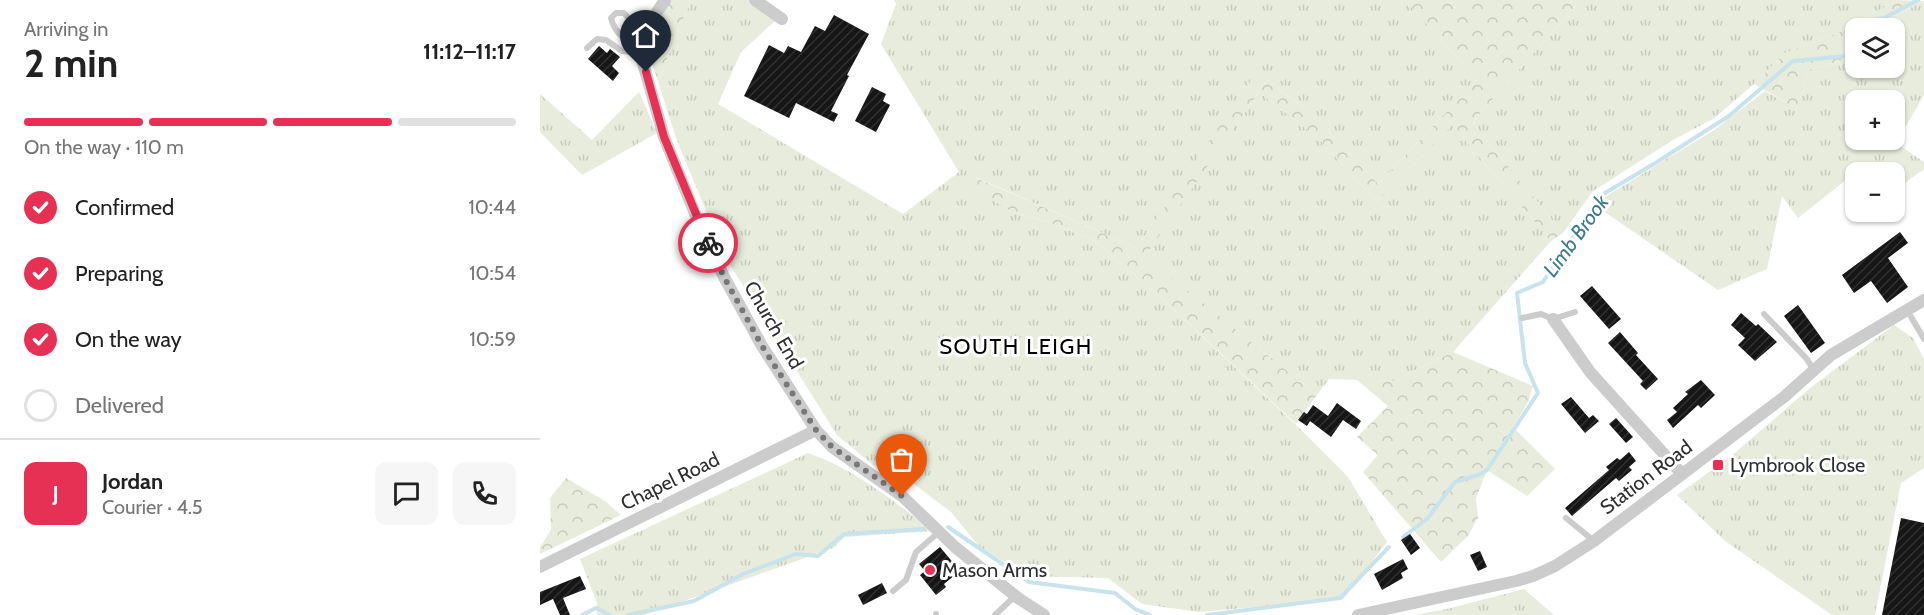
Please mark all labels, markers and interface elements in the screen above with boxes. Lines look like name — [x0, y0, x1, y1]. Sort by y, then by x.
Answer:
pin — [620, 10, 671, 72]
text: Arriving in — [24, 17, 108, 41]
map controls — [1845, 18, 1905, 222]
button: layers — [1845, 18, 1905, 78]
icon: home — [629, 19, 662, 52]
text: 11:12–11:17 — [423, 38, 516, 65]
text: 2 min — [24, 39, 118, 87]
button: + — [1845, 90, 1905, 150]
text: On the way · 110 m — [24, 135, 184, 159]
button: − — [1845, 162, 1905, 222]
water label: Limb Brook — [1538, 189, 1614, 281]
icon: check — [24, 191, 57, 224]
text: Confirmed — [75, 194, 174, 221]
text: 10:44 — [468, 195, 516, 219]
courier — [678, 213, 738, 273]
icon: bike — [692, 227, 725, 260]
icon: check — [24, 257, 57, 290]
text: Preparing — [75, 260, 163, 287]
text: 10:54 — [469, 261, 516, 285]
street label: Church End — [739, 277, 809, 373]
icon: check — [24, 323, 57, 356]
text: On the way — [75, 326, 182, 353]
text: 10:59 — [469, 327, 516, 351]
district label: SOUTH LEIGH — [939, 333, 1093, 360]
text: Delivered — [75, 392, 164, 419]
pin — [876, 434, 927, 496]
street label: Station Road — [1595, 435, 1697, 519]
icon: bag — [885, 443, 918, 476]
street label: Chapel Road — [617, 447, 723, 515]
place label: Lymbrook Close — [1730, 453, 1865, 477]
marker: Lymbrook Close — [1711, 458, 1725, 472]
button: chat — [375, 462, 438, 525]
button: phone — [453, 462, 516, 525]
text: Jordan — [102, 468, 163, 495]
text: J — [52, 480, 59, 507]
text: Courier · 4.5 — [102, 495, 203, 519]
place label: Mason Arms — [942, 558, 1047, 582]
marker: Mason Arms — [923, 563, 937, 577]

